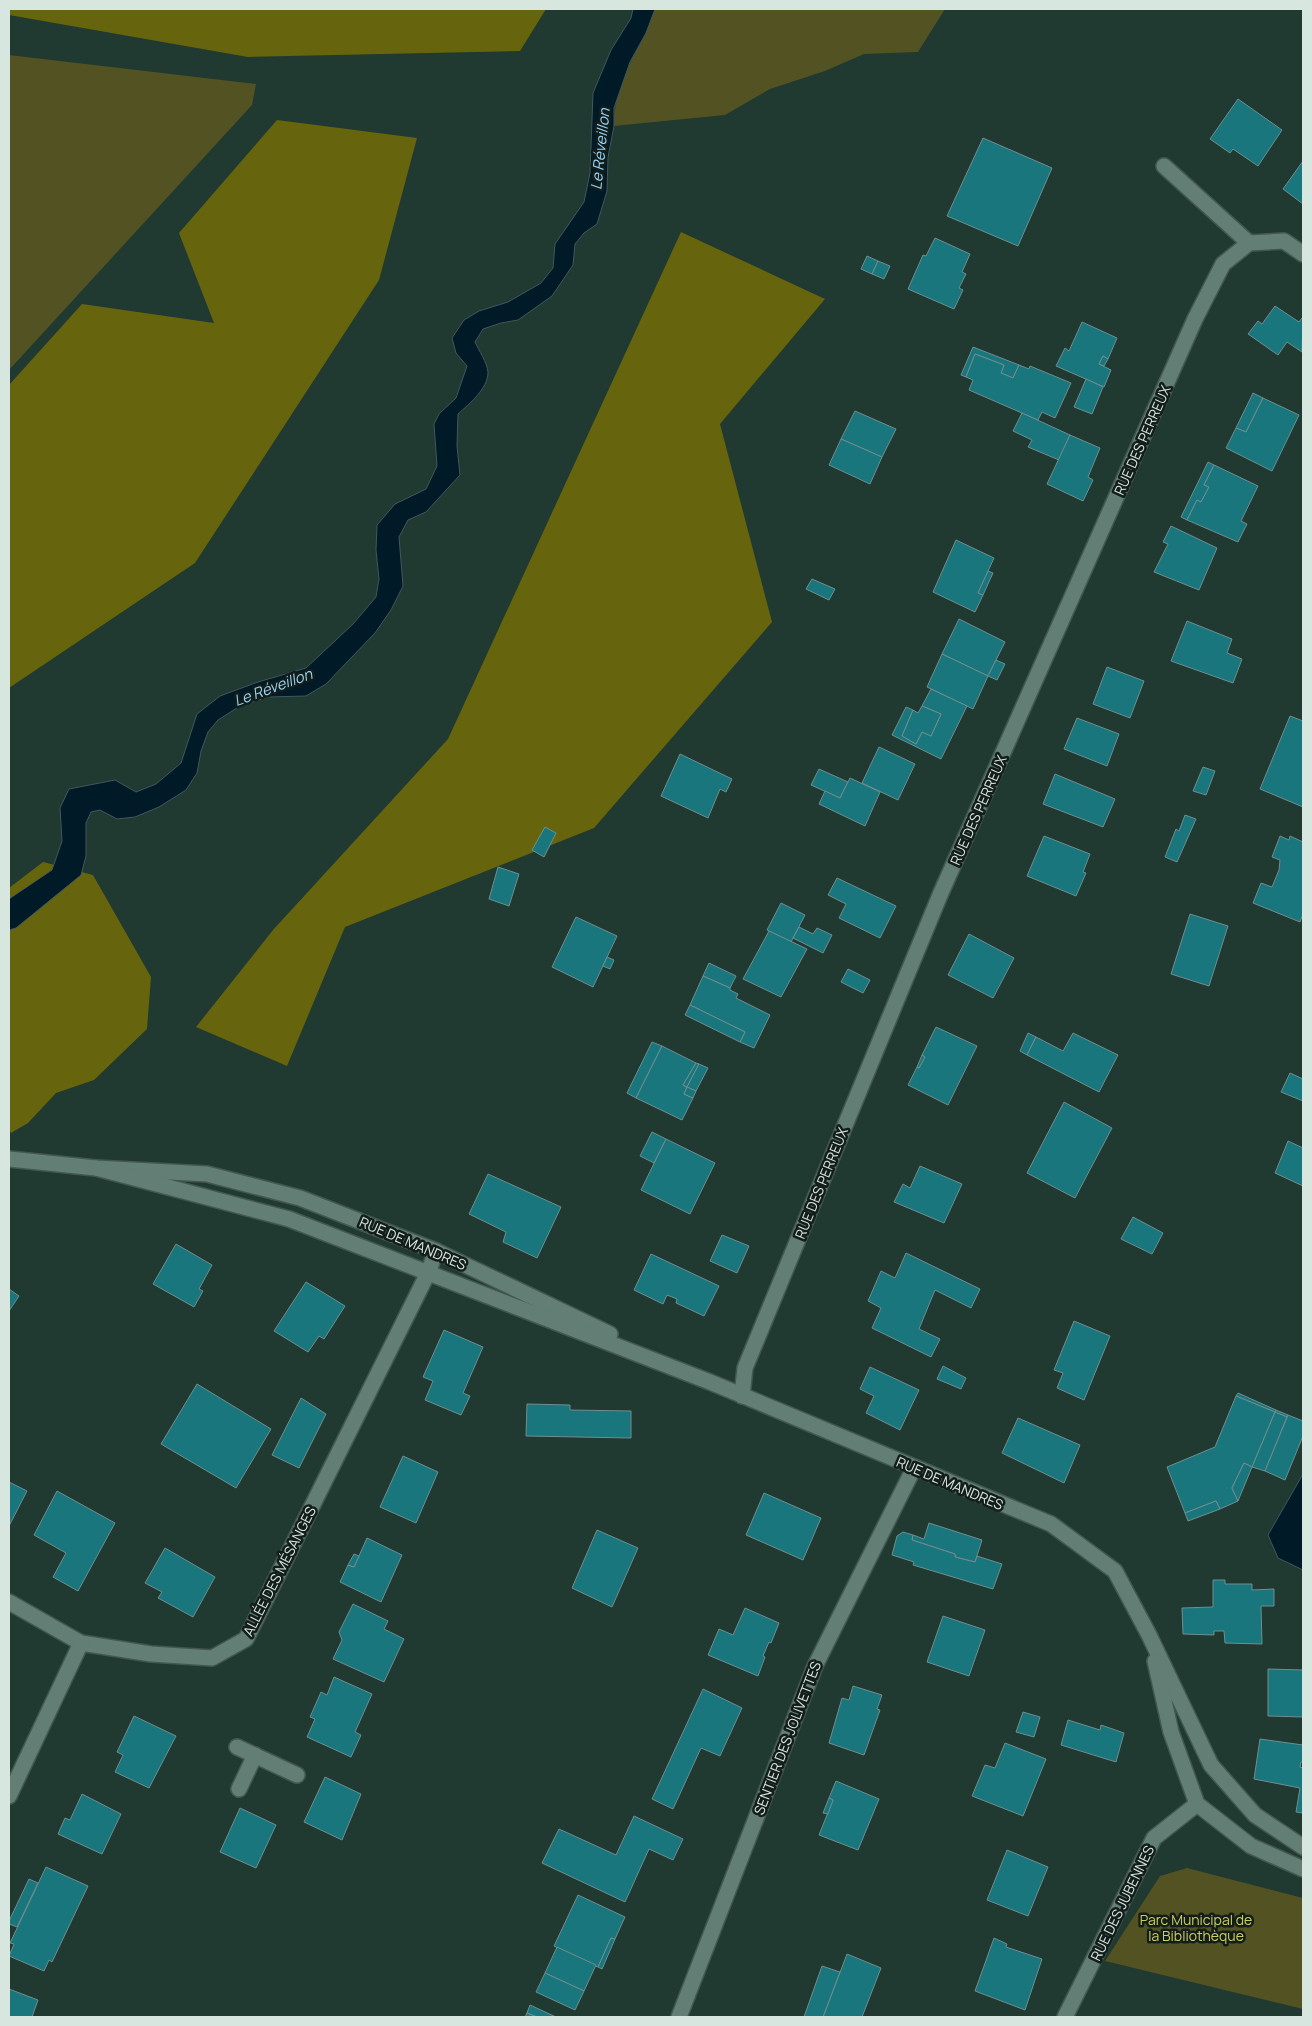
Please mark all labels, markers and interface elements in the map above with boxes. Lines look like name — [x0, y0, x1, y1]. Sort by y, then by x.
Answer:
water label: Le Réveillon — [585, 106, 615, 191]
street label: RUE DES PERREUX — [1109, 382, 1175, 498]
water label: Le Réveillon — [231, 663, 316, 711]
street label: RUE DES PERREUX — [945, 752, 1011, 868]
street label: RUE DES PERREUX — [790, 1124, 852, 1241]
street label: RUE DE MANDRES — [357, 1212, 470, 1274]
street label: RUE DE MANDRES — [894, 1452, 1007, 1514]
street label: ALLÉE DES MÉSANGES — [238, 1503, 320, 1639]
street label: SENTIER DES JOLIVETTES — [749, 1658, 825, 1818]
street label: RUE DES JUBENNES — [1086, 1842, 1158, 1964]
park label: Parc Municipal de la Bibliothèque — [1140, 1910, 1252, 1945]

